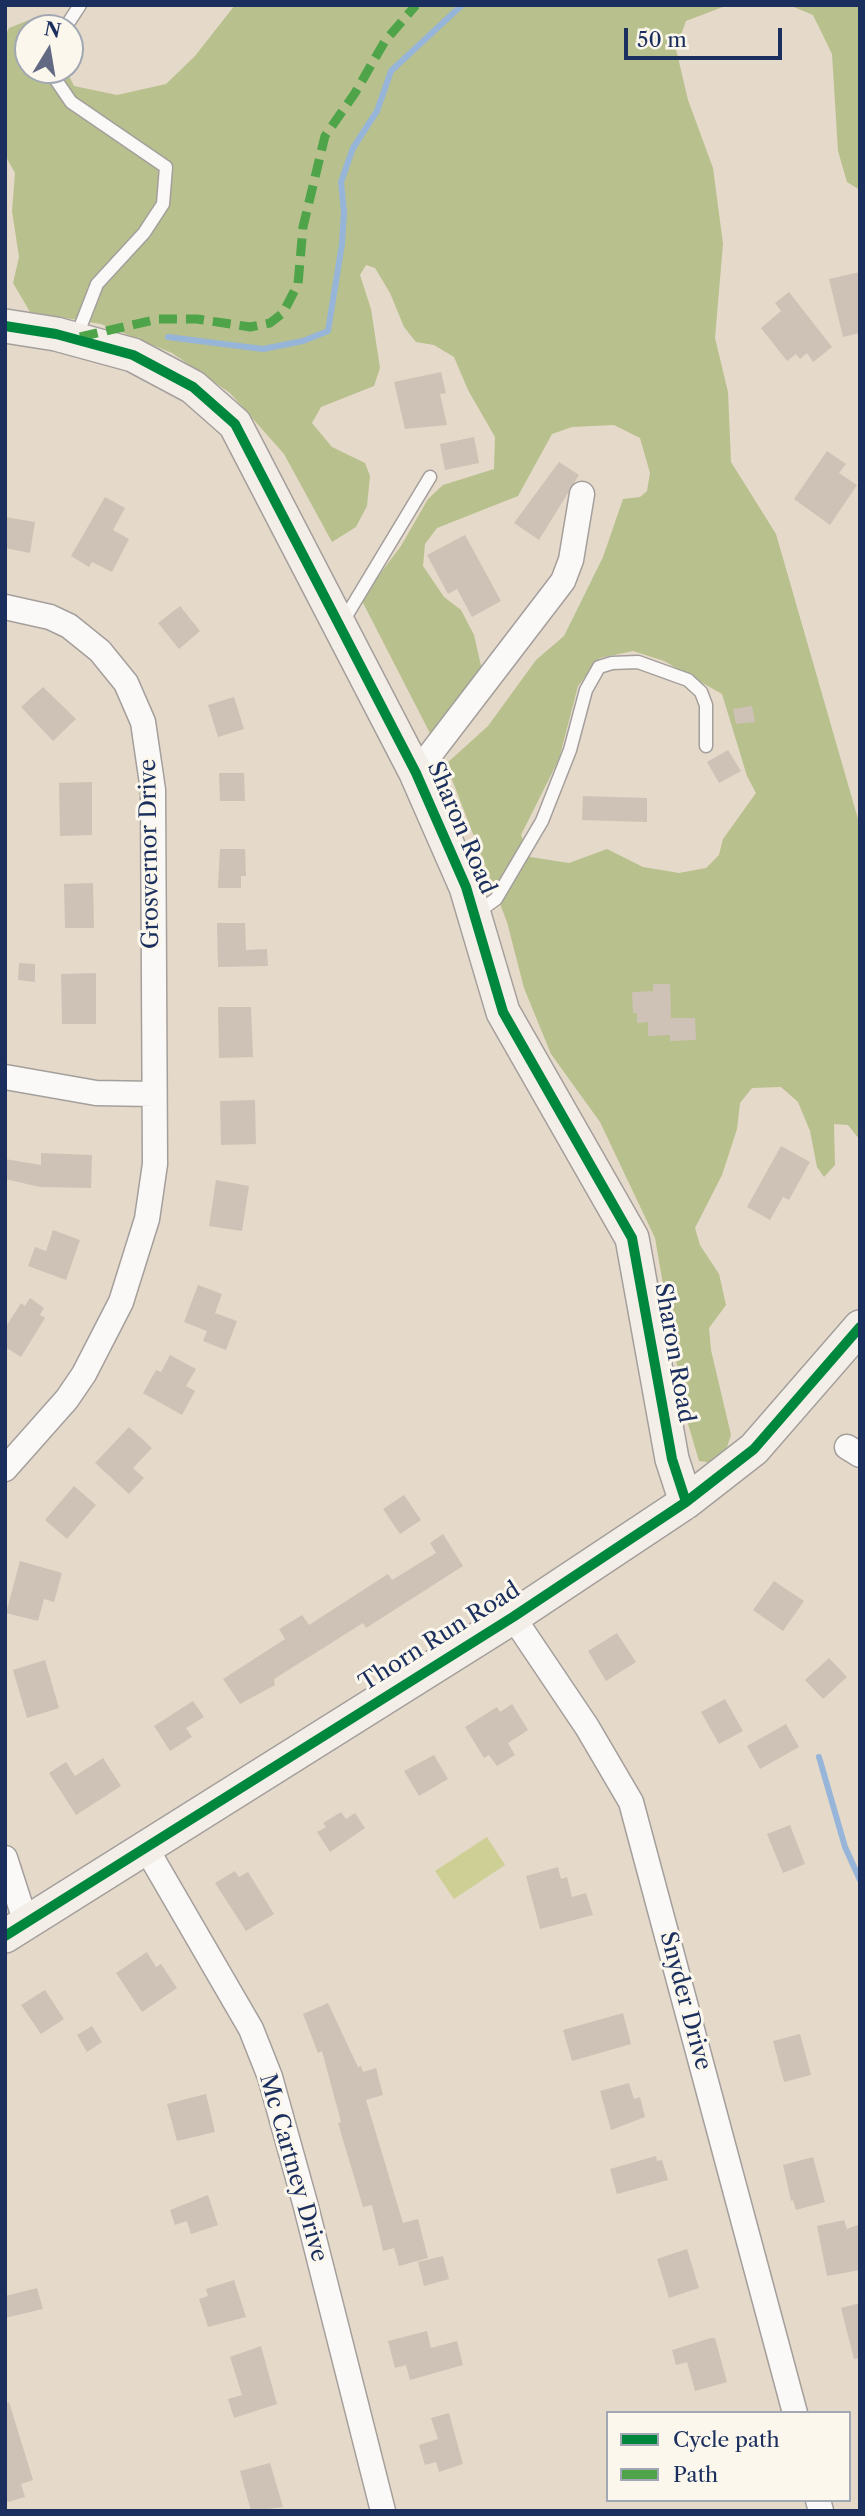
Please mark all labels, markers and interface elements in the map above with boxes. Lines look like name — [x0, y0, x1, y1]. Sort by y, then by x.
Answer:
north arrow — [14, 14, 84, 84]
scale bar — [627, 14, 784, 58]
text: N — [42, 17, 63, 43]
text: 50 m — [637, 27, 687, 52]
street label: Sharon Road — [421, 758, 501, 898]
street label: Grosvernor Drive — [135, 759, 165, 949]
street label: Sharon Road — [648, 1281, 700, 1425]
street label: Thorn Run Road — [355, 1576, 525, 1698]
street label: Snyder Drive — [653, 1929, 717, 2073]
street label: Mc Cartney Drive — [253, 2071, 333, 2265]
legend — [606, 2411, 851, 2502]
text: Cycle path — [673, 2427, 780, 2452]
text: Path — [673, 2462, 718, 2487]

